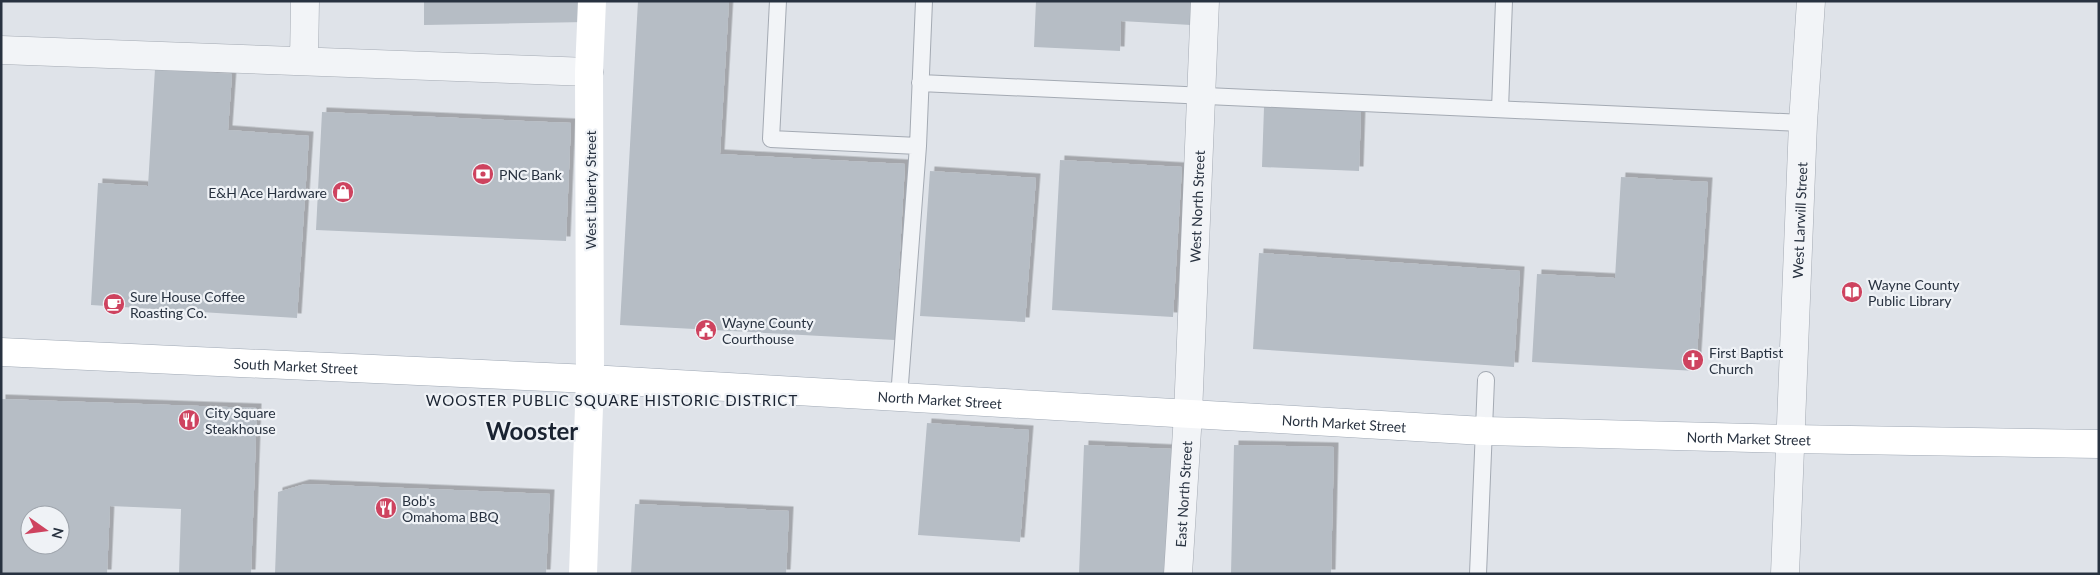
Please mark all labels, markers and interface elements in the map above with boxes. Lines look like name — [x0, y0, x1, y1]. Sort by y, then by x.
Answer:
street label: West Liberty Street — [582, 131, 599, 249]
street label: West North Street — [1186, 150, 1207, 263]
bank icon: PNC Bank — [471, 162, 495, 186]
street label: West Larwill Street — [1788, 162, 1810, 279]
place label: PNC Bank — [499, 166, 563, 183]
shop icon: E&H Ace Hardware — [331, 180, 355, 204]
place label: E&H Ace Hardware — [208, 184, 327, 201]
place label: Wayne County Public Library — [1868, 276, 1960, 309]
library icon: Wayne County Public Library — [1840, 280, 1864, 304]
place label: Sure House Coffee Roasting Co. — [130, 288, 245, 321]
cafe icon: Sure House Coffee Roasting Co. — [102, 292, 126, 316]
place label: Wayne County Courthouse — [722, 314, 814, 347]
public building icon: Wayne County Courthouse — [694, 318, 718, 342]
place label: First Baptist Church — [1709, 344, 1783, 377]
church icon: First Baptist Church — [1681, 348, 1705, 372]
street label: South Market Street — [233, 354, 358, 377]
street label: North Market Street — [877, 387, 1002, 411]
district label: WOOSTER PUBLIC SQUARE HISTORIC DISTRICT — [426, 391, 798, 409]
place label: City Square Steakhouse — [205, 404, 276, 437]
restaurant icon: City Square Steakhouse — [177, 408, 201, 432]
street label: North Market Street — [1281, 411, 1407, 435]
district label: Wooster — [486, 416, 578, 445]
street label: North Market Street — [1686, 428, 1811, 448]
street label: East North Street — [1171, 440, 1195, 548]
place label: Bob's Omahoma BBQ — [402, 492, 499, 525]
restaurant icon: Bob's Omahoma BBQ — [374, 496, 398, 520]
north arrow — [20, 505, 70, 555]
text: N — [49, 526, 68, 541]

